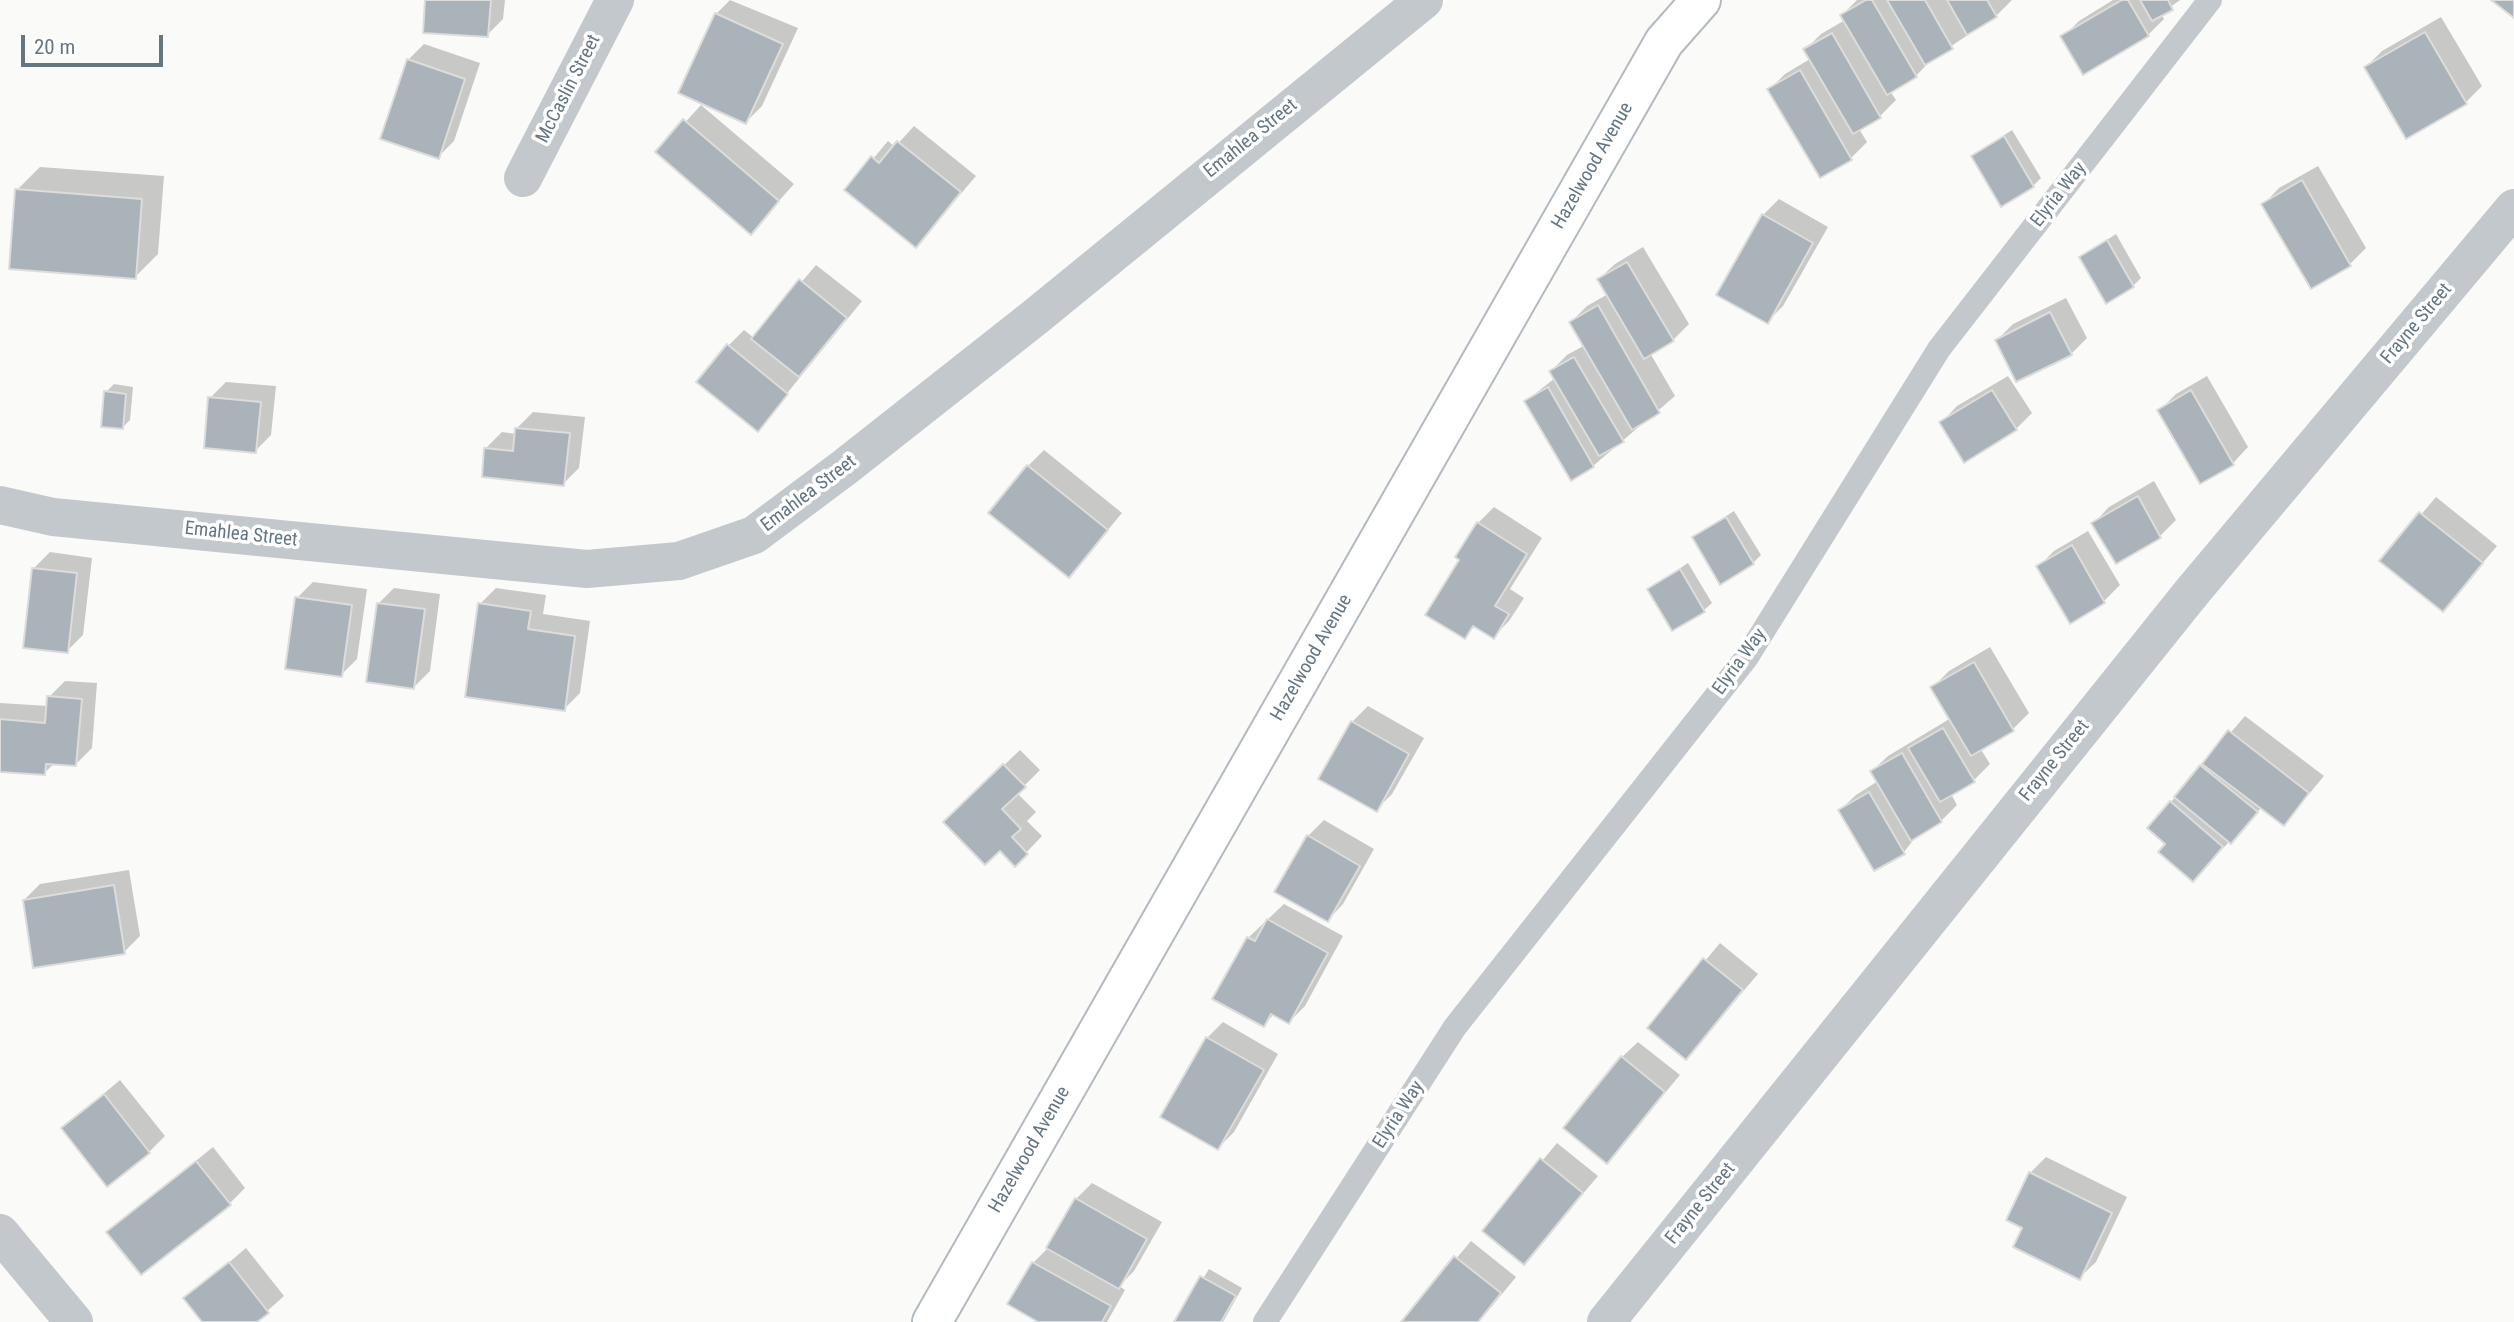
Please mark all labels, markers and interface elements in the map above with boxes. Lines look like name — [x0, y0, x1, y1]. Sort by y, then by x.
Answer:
scale bar — [24, 21, 166, 65]
street label: McCaslin Street — [532, 31, 606, 147]
text: 20 m — [34, 35, 75, 59]
street label: Emahlea Street — [1200, 94, 1302, 184]
street label: Hazelwood Avenue — [1548, 99, 1638, 233]
street label: Elyria Way — [2027, 158, 2091, 232]
street label: Frayne Street — [2377, 279, 2457, 369]
street label: Emahlea Street — [757, 451, 861, 537]
street label: Emahlea Street — [183, 518, 299, 552]
street label: Hazelwood Avenue — [1267, 591, 1357, 725]
street label: Elyria Way — [1708, 624, 1772, 700]
street label: Frayne Street — [2015, 716, 2095, 806]
street label: Elyria Way — [1369, 1077, 1429, 1153]
street label: Hazelwood Avenue — [985, 1083, 1075, 1217]
street label: Frayne Street — [1661, 1159, 1741, 1249]

